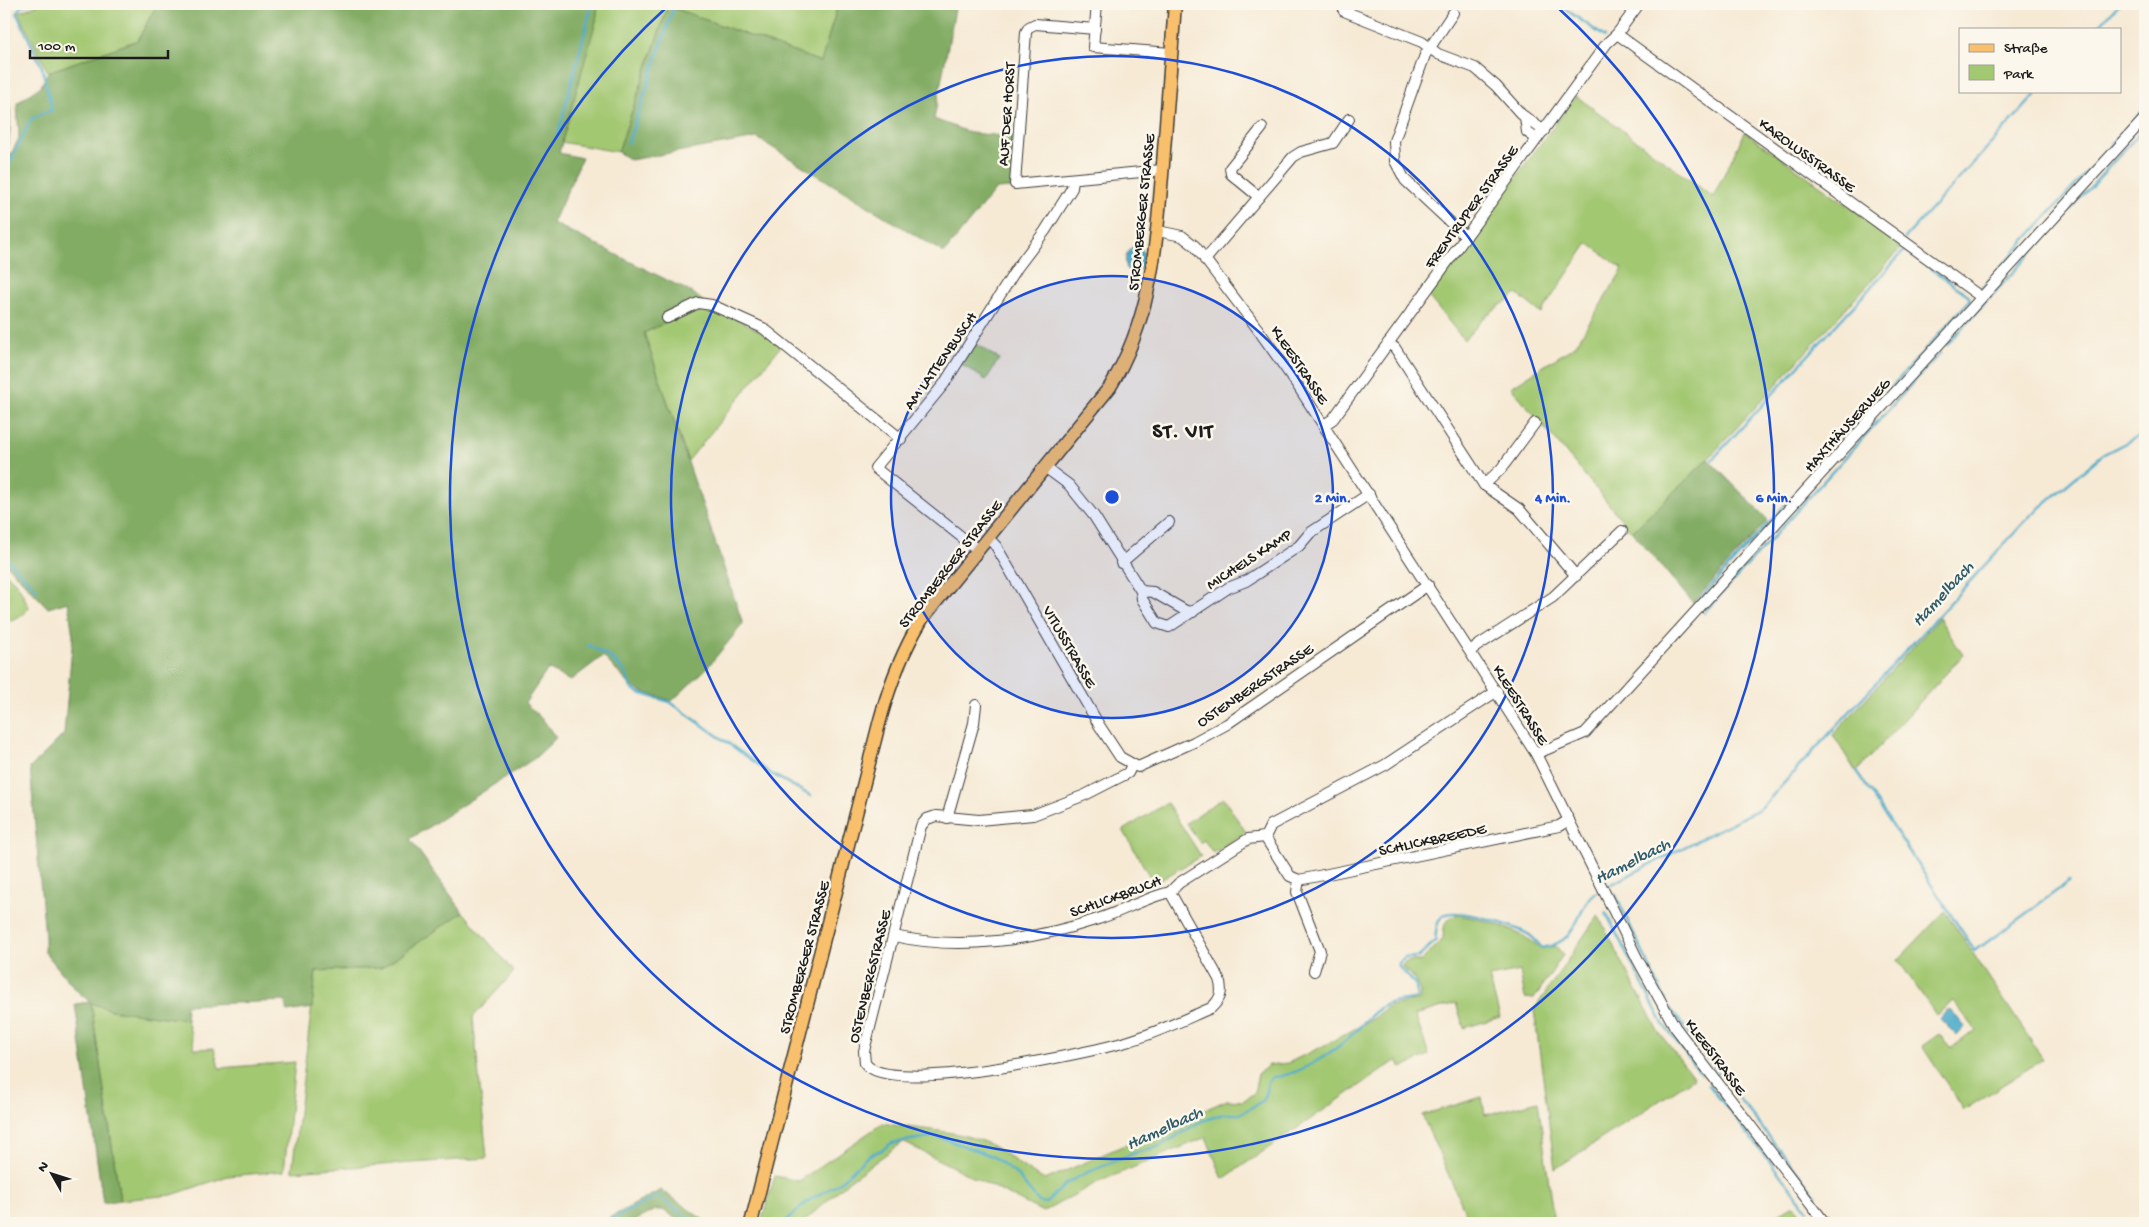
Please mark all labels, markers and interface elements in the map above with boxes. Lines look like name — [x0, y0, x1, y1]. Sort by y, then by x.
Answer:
scale bar — [30, 28, 168, 60]
legend — [1959, 28, 2122, 92]
text: 100 m — [37, 38, 76, 56]
text: Straße — [2004, 40, 2048, 58]
street label: AUF DER HORST — [995, 61, 1022, 167]
text: Park — [2003, 66, 2034, 84]
street label: KAROLUSSTRASSE — [1754, 115, 1859, 199]
street label: STROMBERGER STRASSE — [1126, 132, 1161, 292]
street label: FRENTRUPER STRASSE — [1421, 142, 1525, 274]
street label: AM LATTENBUSCH — [901, 309, 983, 415]
street label: KLEESTRASSE — [1265, 323, 1332, 410]
street label: HAXTHÄUSERWEG — [1801, 375, 1897, 477]
district label: ST. VIT — [1152, 421, 1215, 446]
centre of rings — [1103, 488, 1121, 506]
text: 2 Min. — [1315, 490, 1351, 508]
text: 4 Min. — [1534, 490, 1571, 508]
text: 6 Min. — [1756, 490, 1792, 508]
street label: STROMBERGER STRASSE — [896, 496, 1008, 633]
street label: MICHELS KAMP — [1204, 526, 1296, 596]
water label: Hamelbach — [1908, 557, 1980, 632]
street label: VITUSSTRASSE — [1036, 602, 1100, 693]
street label: OSTENBERGSTRASSE — [1194, 640, 1319, 733]
street label: KLEESTRASSE — [1487, 662, 1552, 750]
street label: SCHLICKBREEDE — [1377, 821, 1489, 862]
water label: Hamelbach — [1592, 834, 1675, 890]
street label: SCHLICKBRUCH — [1068, 873, 1165, 924]
street label: STROMBERGER STRASSE — [777, 878, 836, 1037]
street label: OSTENBERGSTRASSE — [846, 907, 897, 1045]
street label: KLEESTRASSE — [1679, 1016, 1750, 1101]
water label: Hamelbach — [1124, 1102, 1207, 1156]
north arrow — [28, 1150, 78, 1200]
text: N — [34, 1158, 53, 1176]

